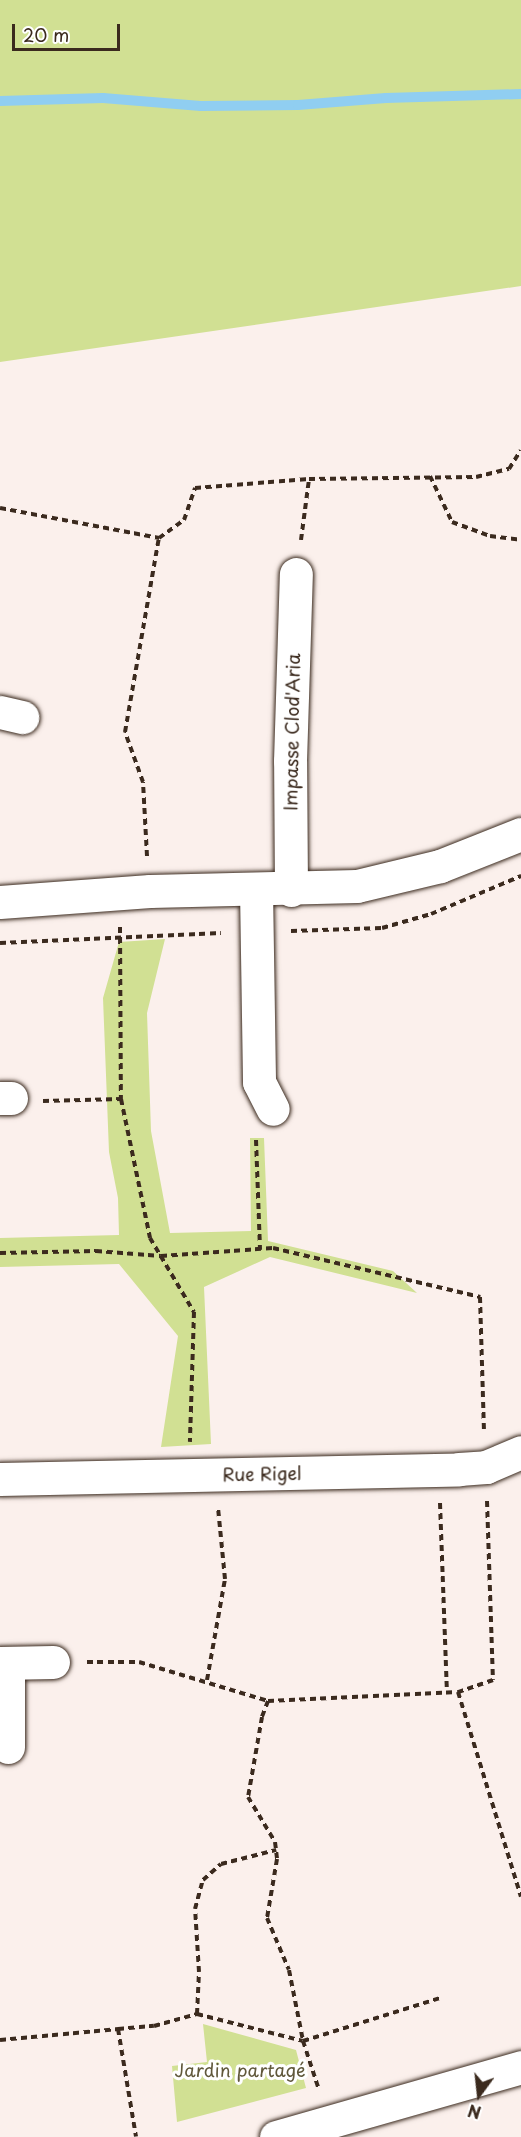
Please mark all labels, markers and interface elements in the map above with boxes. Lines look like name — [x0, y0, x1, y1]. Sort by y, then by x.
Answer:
scale bar — [15, 12, 123, 50]
text: 20 m — [23, 21, 69, 48]
street label: Impasse Clod'Aria — [280, 653, 304, 811]
street label: Rue Rigel — [221, 1462, 303, 1486]
park label: Jardin partagé — [175, 2059, 305, 2081]
north arrow — [449, 2065, 509, 2125]
text: N — [465, 2099, 484, 2126]

